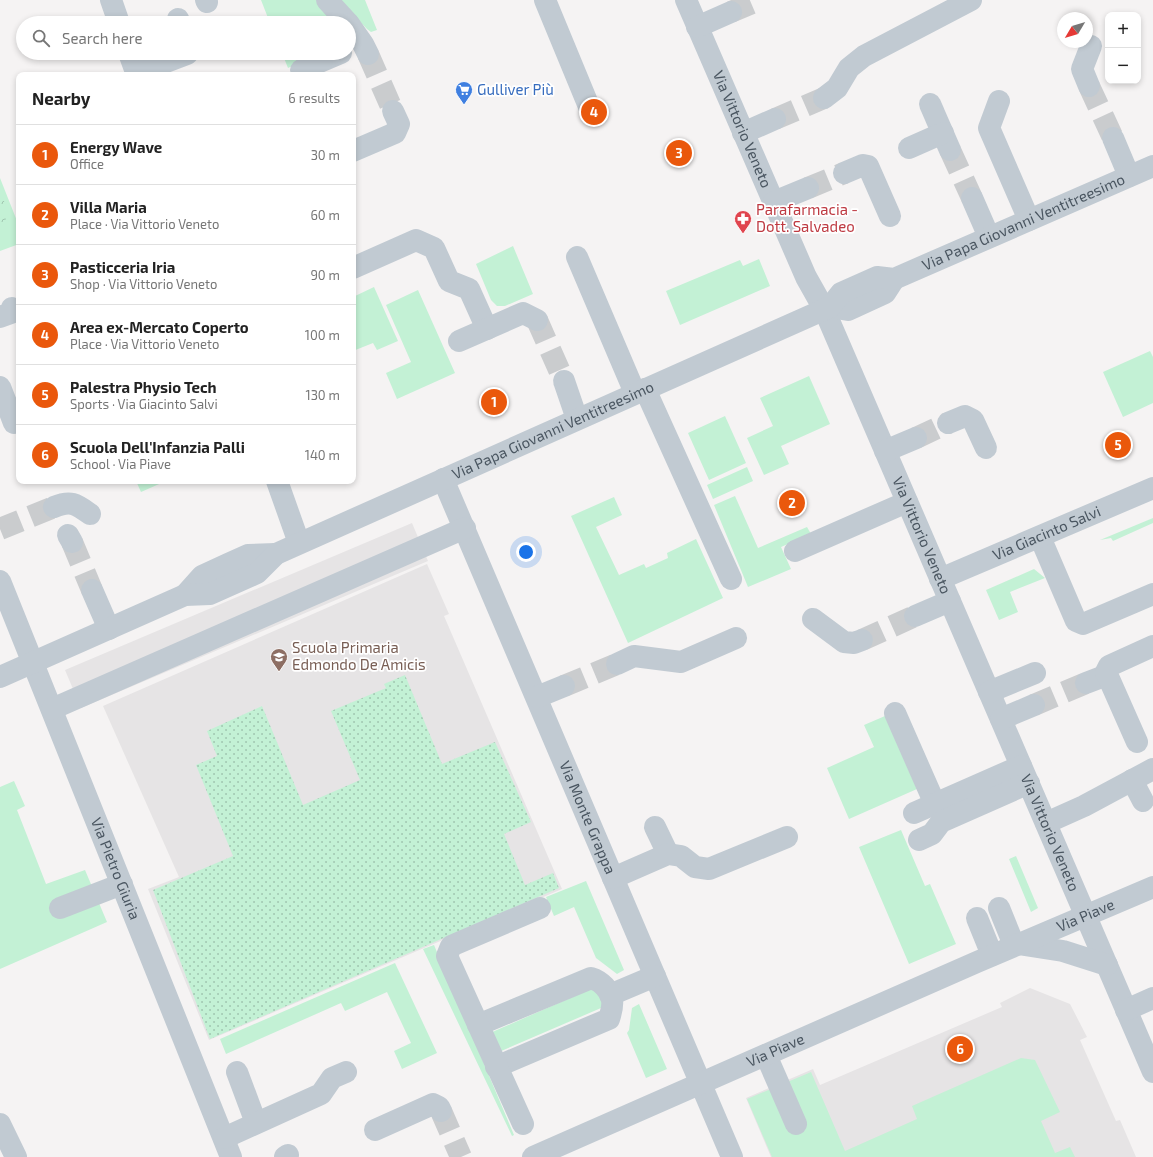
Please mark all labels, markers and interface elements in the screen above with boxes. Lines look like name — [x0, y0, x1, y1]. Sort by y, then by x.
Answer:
north arrow — [1057, 12, 1093, 48]
map controls — [1105, 12, 1141, 84]
button: + — [1105, 12, 1141, 48]
search box — [16, 16, 356, 60]
icon: search — [30, 27, 52, 49]
text: Search here — [62, 29, 143, 47]
button: − — [1105, 48, 1141, 84]
street label: Via Vittorio Veneto — [710, 68, 776, 190]
supermarket icon: Gulliver Più — [454, 80, 474, 105]
place label: Gulliver Più — [477, 80, 554, 98]
text: Nearby — [32, 88, 90, 108]
text: 6 results — [288, 90, 340, 106]
pin: 4 — [581, 97, 607, 127]
text: Energy Wave — [70, 138, 162, 156]
pin: 3 — [666, 138, 692, 168]
text: 1 — [42, 147, 48, 163]
text: 30 m — [311, 147, 340, 163]
text: Office — [70, 156, 104, 172]
street label: Via Papa Giovanni Ventitreesimo — [919, 169, 1127, 274]
text: Villa Maria — [70, 198, 147, 216]
place label: Parafarmacia - Dott. Salvadeo — [756, 200, 858, 235]
text: 2 — [41, 207, 49, 223]
text: 60 m — [310, 207, 340, 223]
pharmacy icon: Parafarmacia - Dott. Salvadeo — [733, 209, 753, 234]
text: Place · Via Vittorio Veneto — [70, 216, 219, 232]
text: Pasticceria Iria — [70, 258, 175, 276]
text: 3 — [41, 267, 49, 283]
text: 90 m — [310, 267, 340, 283]
text: Shop · Via Vittorio Veneto — [70, 276, 217, 292]
text: Area ex-Mercato Coperto — [70, 318, 249, 336]
text: 4 — [41, 327, 49, 343]
text: 100 m — [305, 327, 340, 343]
text: Place · Via Vittorio Veneto — [70, 336, 219, 352]
street label: Via Papa Giovanni Ventitreesimo — [449, 377, 656, 482]
text: Palestra Physio Tech — [70, 378, 217, 396]
text: 5 — [41, 387, 49, 403]
text: 130 m — [305, 387, 340, 403]
pin: 1 — [481, 387, 507, 417]
text: Sports · Via Giacinto Salvi — [70, 396, 218, 412]
pin: 5 — [1105, 430, 1131, 460]
text: Scuola Dell'Infanzia Palli — [70, 438, 245, 456]
text: 6 — [41, 447, 49, 463]
text: 140 m — [305, 447, 340, 463]
text: School · Via Piave — [70, 456, 171, 472]
street label: Via Vittorio Veneto — [889, 473, 956, 596]
pin: 2 — [779, 488, 805, 518]
street label: Via Giacinto Salvi — [990, 501, 1103, 564]
your location — [516, 542, 536, 562]
place label: Scuola Primaria Edmondo De Amicis — [292, 638, 426, 673]
school or university icon: Scuola Primaria Edmondo De Amicis — [269, 647, 289, 672]
street label: Via Monte Grappa — [556, 758, 620, 876]
street label: Via Vittorio Veneto — [1018, 771, 1084, 894]
street label: Via Pietro Giuria — [88, 815, 145, 922]
street label: Via Piave — [1054, 895, 1117, 935]
street label: Via Piave — [744, 1029, 807, 1070]
pin: 6 — [947, 1034, 973, 1064]

